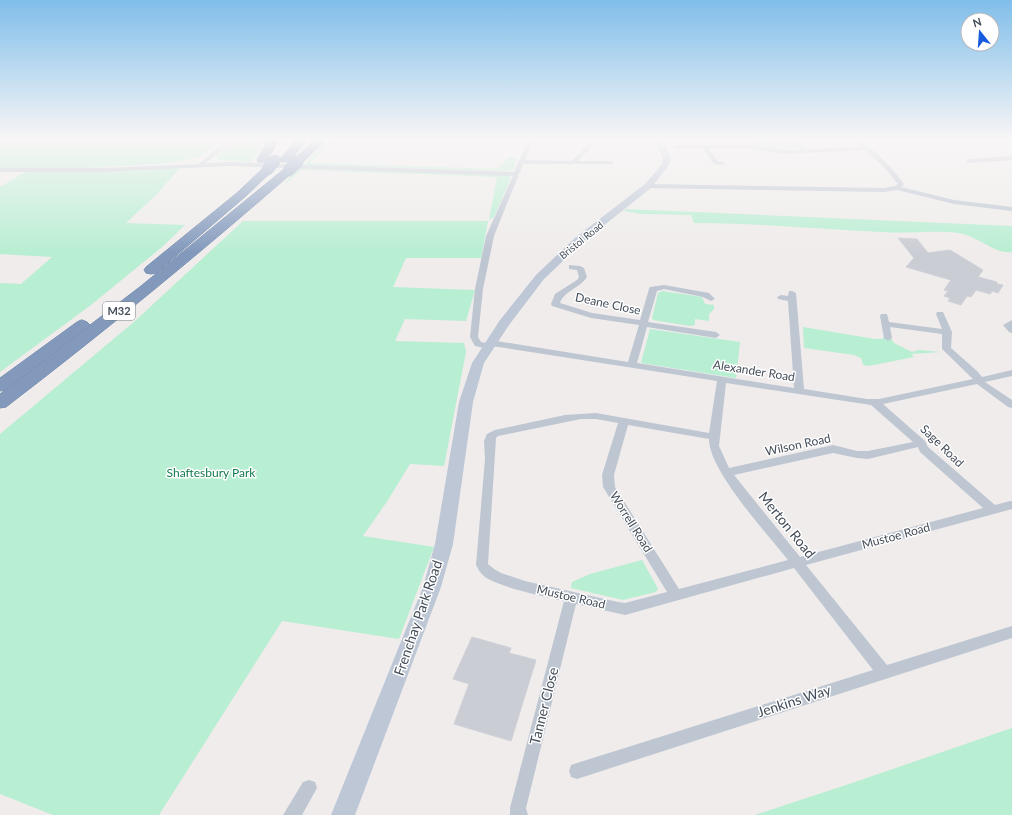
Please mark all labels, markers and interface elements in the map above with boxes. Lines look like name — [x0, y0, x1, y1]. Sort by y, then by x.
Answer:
north arrow — [960, 12, 1000, 52]
text: N — [971, 15, 983, 29]
street label: Bristol Road — [557, 219, 605, 261]
street label: Deane Close — [574, 289, 642, 318]
road number: M32 — [103, 302, 135, 320]
street label: Alexander Road — [712, 357, 796, 384]
street label: Sage Road — [918, 421, 967, 470]
street label: Wilson Road — [764, 430, 832, 459]
park label: Shaftesbury Park — [167, 465, 256, 480]
street label: Merton Road — [755, 488, 819, 561]
street label: Worrell Road — [607, 489, 656, 555]
street label: Mustoe Road — [860, 519, 932, 552]
street label: Frenchay Park Road — [390, 558, 445, 678]
street label: Mustoe Road — [535, 581, 607, 612]
street label: Tanner Close — [526, 665, 561, 746]
street label: Jenkins Way — [755, 680, 834, 720]

